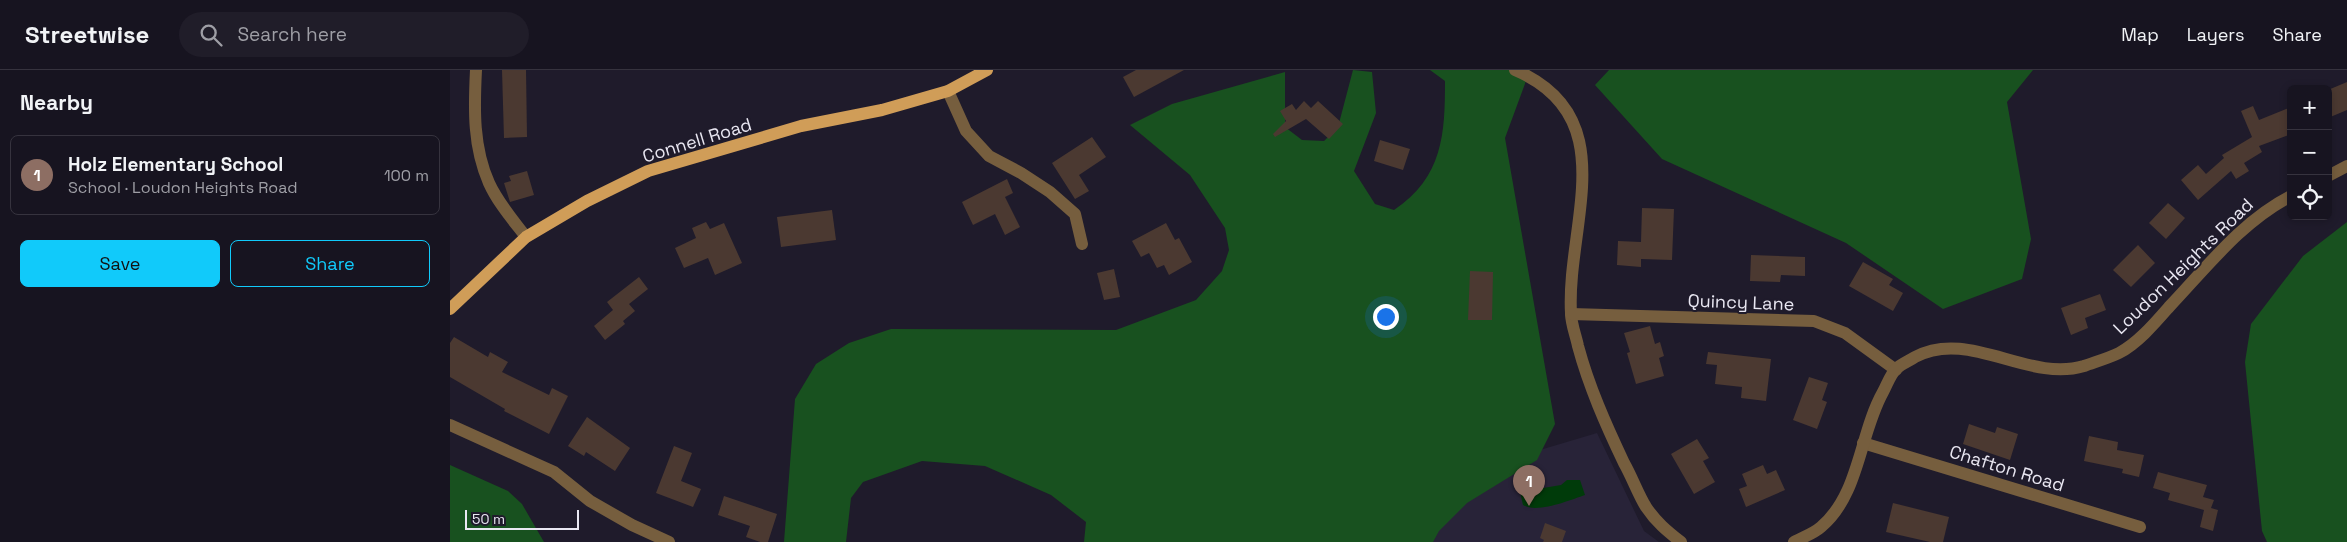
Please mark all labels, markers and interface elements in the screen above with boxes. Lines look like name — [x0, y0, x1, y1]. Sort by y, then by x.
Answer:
search box — [179, 12, 529, 57]
text: Streetwise — [25, 19, 149, 50]
icon: search — [197, 21, 225, 49]
text: Search here — [237, 22, 347, 47]
text: Map — [2121, 23, 2159, 46]
text: Layers — [2187, 23, 2244, 46]
text: Share — [2272, 23, 2322, 46]
map controls — [2287, 85, 2332, 220]
button: + — [2287, 85, 2332, 130]
text: Nearby — [20, 89, 93, 116]
street label: Connell Road — [640, 112, 754, 168]
button: − — [2287, 130, 2332, 175]
text: Holz Elementary School — [68, 152, 283, 177]
text: 1 — [33, 165, 41, 186]
text: 100 m — [384, 165, 429, 186]
button: locate — [2287, 175, 2332, 220]
text: School · Loudon Heights Road — [68, 177, 298, 198]
street label: Loudon Heights Road — [2108, 193, 2258, 339]
button: Save — [20, 240, 220, 287]
button: Share — [230, 240, 430, 287]
street label: Quincy Lane — [1687, 289, 1795, 315]
your location — [1373, 304, 1399, 330]
street label: Chafton Road — [1947, 440, 2067, 496]
pin: 1 — [1513, 465, 1545, 506]
scale bar — [465, 507, 579, 530]
text: 50 m — [472, 510, 505, 528]

